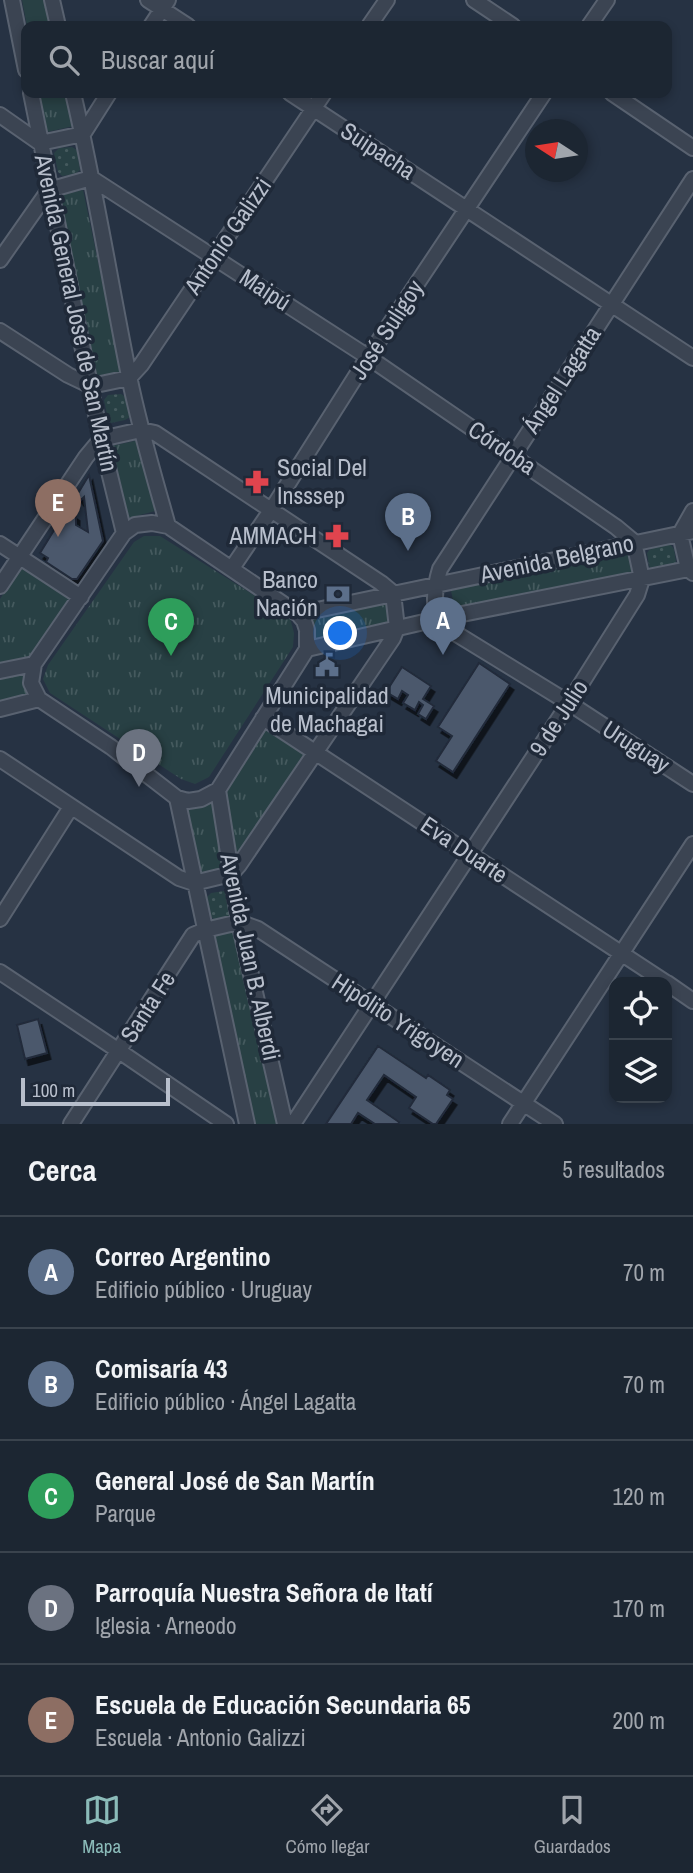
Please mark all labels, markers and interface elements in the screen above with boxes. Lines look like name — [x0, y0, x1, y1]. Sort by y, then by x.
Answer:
search box — [21, 21, 672, 98]
icon: search — [45, 41, 83, 79]
text: Buscar aquí — [101, 42, 215, 77]
street label: Suipacha — [335, 114, 422, 186]
north arrow — [525, 119, 588, 182]
street label: Avenida General José de San Martín — [27, 150, 126, 474]
street label: Antonio Galizzi — [176, 171, 278, 301]
street label: Maipú — [234, 261, 297, 317]
street label: José Suligoy — [342, 273, 430, 385]
street label: Ángel Lagatta — [514, 320, 608, 440]
street label: Córdoba — [462, 413, 543, 482]
place label: Social Del Insssep — [277, 451, 367, 511]
pharmacy icon: Social Del Insssep — [243, 468, 271, 496]
pin: E — [35, 479, 81, 537]
pin: B — [385, 493, 431, 551]
place label: AMMACH — [229, 519, 317, 551]
pharmacy icon: AMMACH — [323, 522, 351, 550]
street label: Avenida Belgrano — [476, 526, 636, 590]
place label: Banco Nación — [256, 563, 318, 623]
bank icon: Banco Nación — [324, 580, 352, 608]
pin: A — [420, 597, 466, 655]
pin: C — [148, 598, 194, 656]
your location — [323, 616, 357, 650]
public building icon: Municipalidad de Machagai — [313, 651, 341, 679]
street label: 9 de Julio — [522, 673, 595, 762]
place label: Municipalidad de Machagai — [265, 679, 389, 739]
street label: Uruguay — [597, 712, 677, 780]
pin: D — [116, 729, 162, 787]
street label: Eva Duarte — [415, 808, 514, 890]
street label: Avenida Juan B. Alberdi — [213, 849, 289, 1063]
street label: Santa Fe — [112, 965, 182, 1048]
street label: Hipólito Yrigoyen — [326, 965, 471, 1075]
map controls — [609, 977, 672, 1103]
button: locate — [609, 977, 672, 1040]
button: layers — [609, 1040, 672, 1103]
scale bar — [21, 1075, 170, 1107]
text: 100 m — [32, 1077, 75, 1103]
text: Cerca — [28, 1150, 96, 1190]
text: 5 resultados — [562, 1154, 665, 1185]
text: Correo Argentino — [95, 1239, 271, 1274]
text: A — [44, 1257, 58, 1288]
text: 70 m — [623, 1257, 665, 1288]
text: Edificio público · Uruguay — [95, 1274, 312, 1305]
text: Comisaría 43 — [95, 1351, 228, 1386]
text: B — [44, 1369, 58, 1400]
text: 70 m — [623, 1369, 665, 1400]
text: Edificio público · Ángel Lagatta — [95, 1386, 356, 1417]
text: General José de San Martín — [95, 1463, 375, 1498]
text: C — [44, 1481, 58, 1512]
text: 120 m — [613, 1481, 665, 1512]
text: Parque — [95, 1498, 156, 1529]
text: Parroquía Nuestra Señora de Itatí — [95, 1575, 433, 1610]
text: D — [44, 1593, 58, 1624]
text: 170 m — [613, 1593, 665, 1624]
text: Iglesia · Arneodo — [95, 1610, 237, 1641]
text: Escuela de Educación Secundaria 65 — [95, 1687, 471, 1722]
text: E — [45, 1705, 57, 1736]
text: 200 m — [613, 1705, 665, 1736]
text: Escuela · Antonio Galizzi — [95, 1722, 306, 1753]
tab: Mapa — [82, 1791, 121, 1859]
tab: Cómo llegar — [285, 1791, 369, 1859]
tab: Guardados — [534, 1791, 611, 1859]

